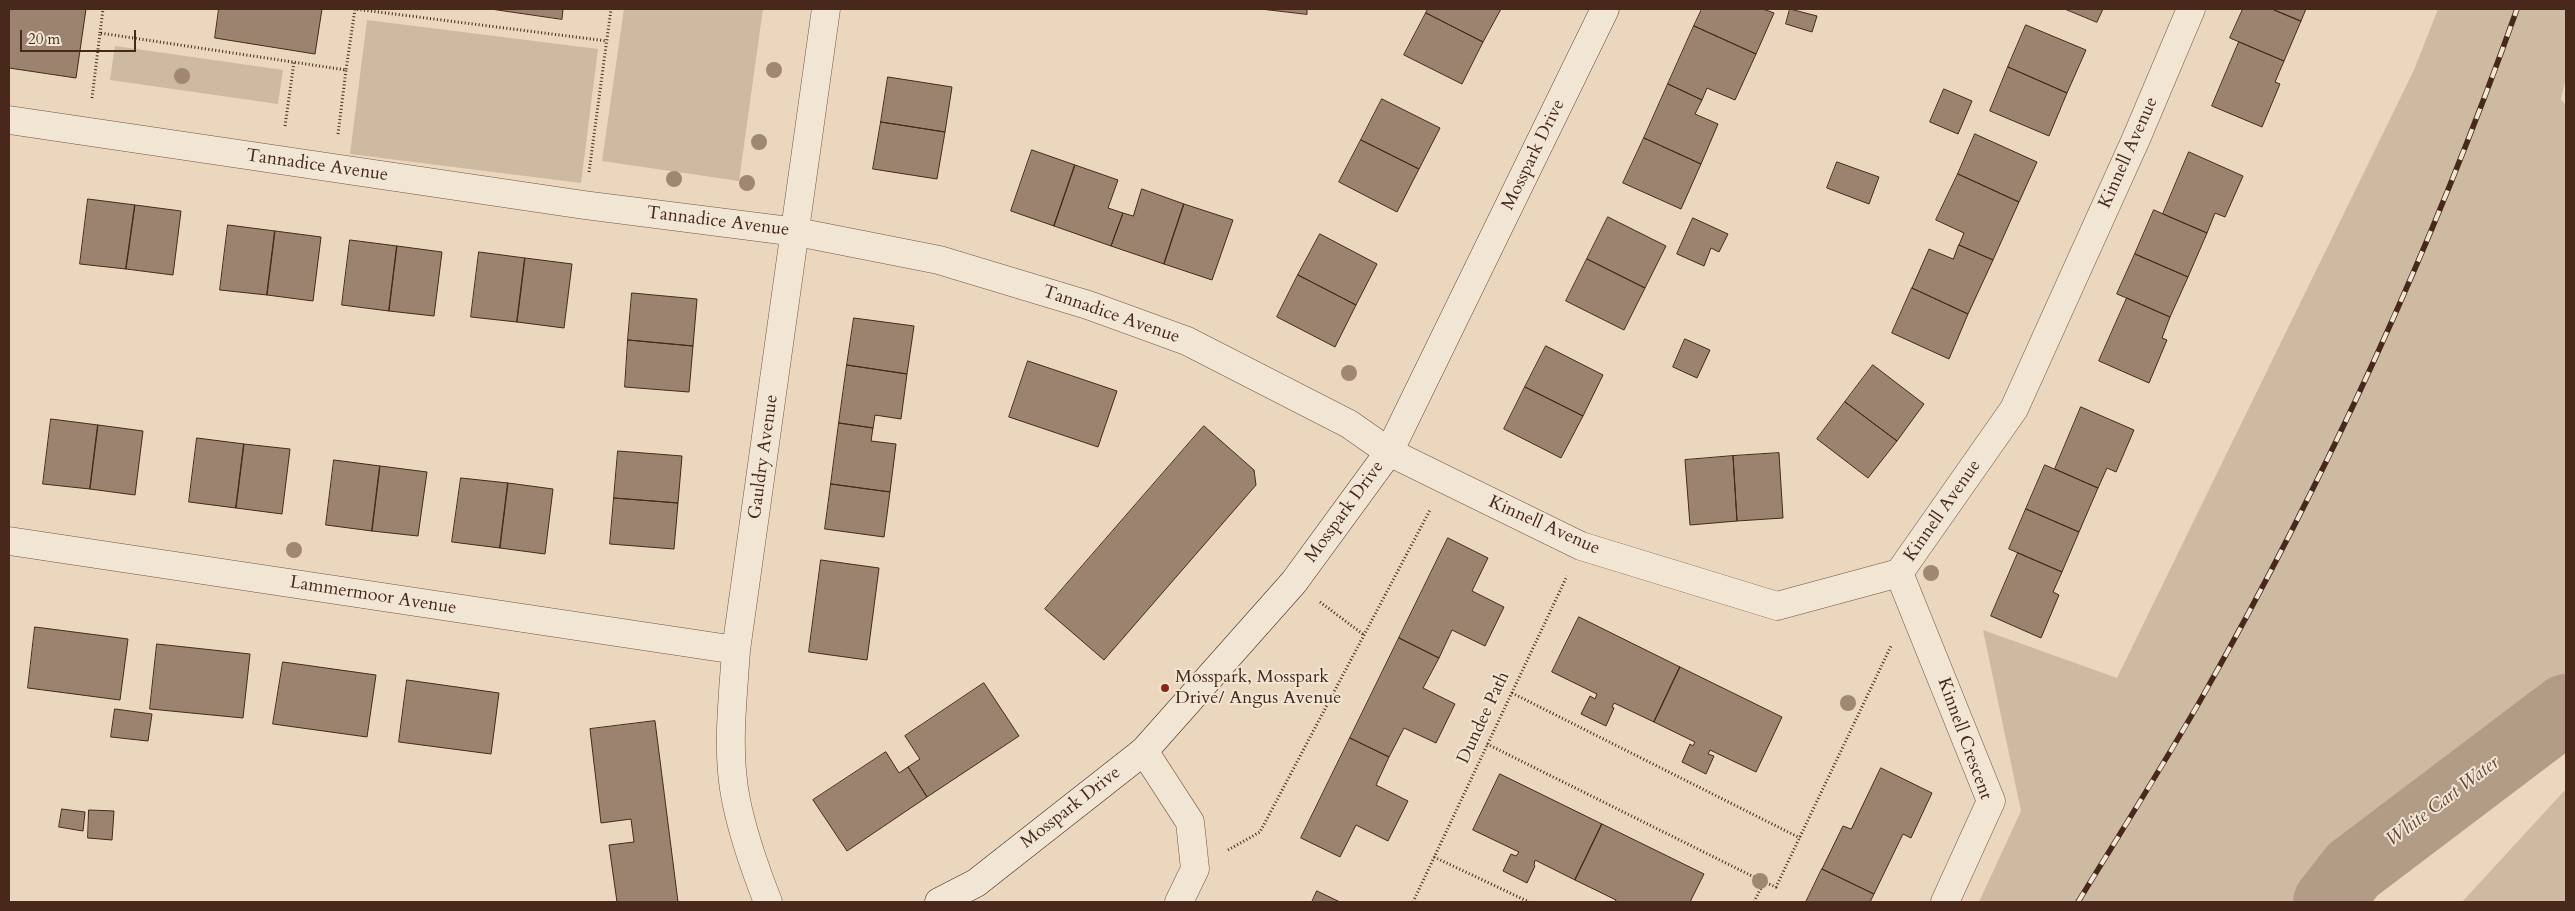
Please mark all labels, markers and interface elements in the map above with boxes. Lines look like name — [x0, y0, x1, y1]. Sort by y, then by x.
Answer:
scale bar — [22, 20, 139, 52]
text: 20 m — [28, 29, 60, 49]
street label: Kinnell Avenue — [2095, 94, 2163, 212]
street label: Mosspark Drive — [1498, 96, 1570, 214]
street label: Tannadice Avenue — [244, 145, 390, 187]
street label: Tannadice Avenue — [645, 203, 791, 241]
street label: Tannadice Avenue — [1040, 281, 1182, 349]
street label: Gauldry Avenue — [745, 393, 783, 521]
street label: Kinnell Avenue — [1900, 456, 1986, 566]
street label: Mosspark Drive — [1301, 457, 1389, 567]
street label: Kinnell Avenue — [1485, 492, 1603, 560]
street label: Lammermoor Avenue — [288, 572, 458, 620]
place label: Mosspark, Mosspark Drive/ Angus Avenue — [1175, 667, 1341, 710]
street label: Dundee Path — [1453, 668, 1515, 768]
street label: Kinnell Crescent — [1932, 675, 1996, 803]
marker: Mosspark, Mosspark Drive/ Angus Avenue — [1159, 682, 1171, 694]
water label: White Cart Water — [2382, 752, 2504, 852]
street label: Mosspark Drive — [1017, 762, 1125, 854]

